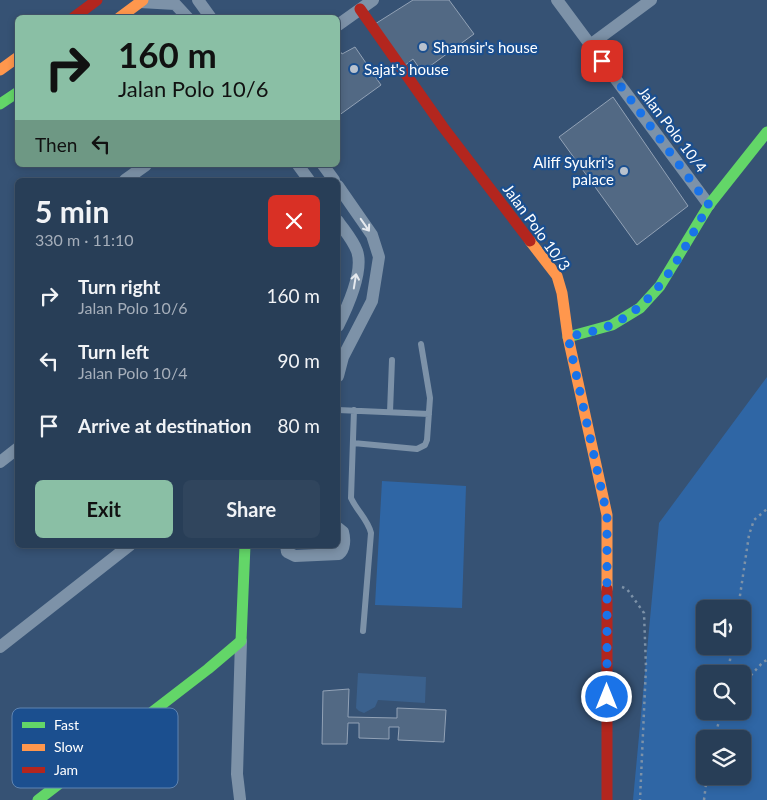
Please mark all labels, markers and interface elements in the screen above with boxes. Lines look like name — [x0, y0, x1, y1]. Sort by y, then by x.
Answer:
text: 160 m — [118, 33, 217, 75]
icon: right — [35, 35, 100, 100]
place label: Shamsir's house — [433, 38, 538, 56]
pin — [581, 40, 623, 82]
marker: Shamsir's house — [417, 41, 429, 53]
icon: arrive — [588, 47, 616, 75]
place label: Sajat's house — [364, 60, 449, 78]
marker: Sajat's house — [348, 63, 360, 75]
text: Jalan Polo 10/6 — [118, 75, 268, 102]
street label: Jalan Polo 10/4 — [635, 83, 711, 176]
icon: left — [87, 130, 115, 158]
text: Then — [35, 133, 77, 156]
place label: Aliff Syukri's palace — [533, 153, 614, 188]
marker: Aliff Syukri's palace — [618, 165, 630, 177]
street label: Jalan Polo 10/3 — [500, 180, 574, 274]
text: 5 min — [35, 193, 109, 229]
button: close — [268, 195, 320, 247]
one-way arrow — [360, 218, 371, 232]
text: 330 m · 11:10 — [35, 230, 134, 249]
one-way arrow — [350, 273, 360, 289]
text: Turn right — [78, 275, 160, 298]
icon: right — [35, 282, 63, 310]
text: 160 m — [266, 284, 320, 307]
text: Jalan Polo 10/6 — [78, 298, 187, 317]
text: Turn left — [78, 340, 149, 363]
icon: left — [35, 347, 63, 375]
text: 90 m — [277, 349, 320, 372]
text: Jalan Polo 10/4 — [78, 363, 187, 382]
icon: arrive — [35, 412, 63, 440]
text: Arrive at destination — [78, 414, 251, 437]
text: 80 m — [277, 414, 320, 437]
button: Exit — [35, 480, 173, 538]
button: Share — [183, 480, 320, 538]
map controls — [696, 600, 751, 785]
button: sound — [696, 600, 751, 655]
button: search — [696, 665, 751, 720]
position arrow — [580, 670, 632, 722]
legend — [12, 708, 178, 788]
text: Fast — [54, 716, 79, 733]
button: layers — [696, 730, 751, 785]
text: Slow — [54, 738, 84, 755]
text: Jam — [54, 761, 78, 778]

